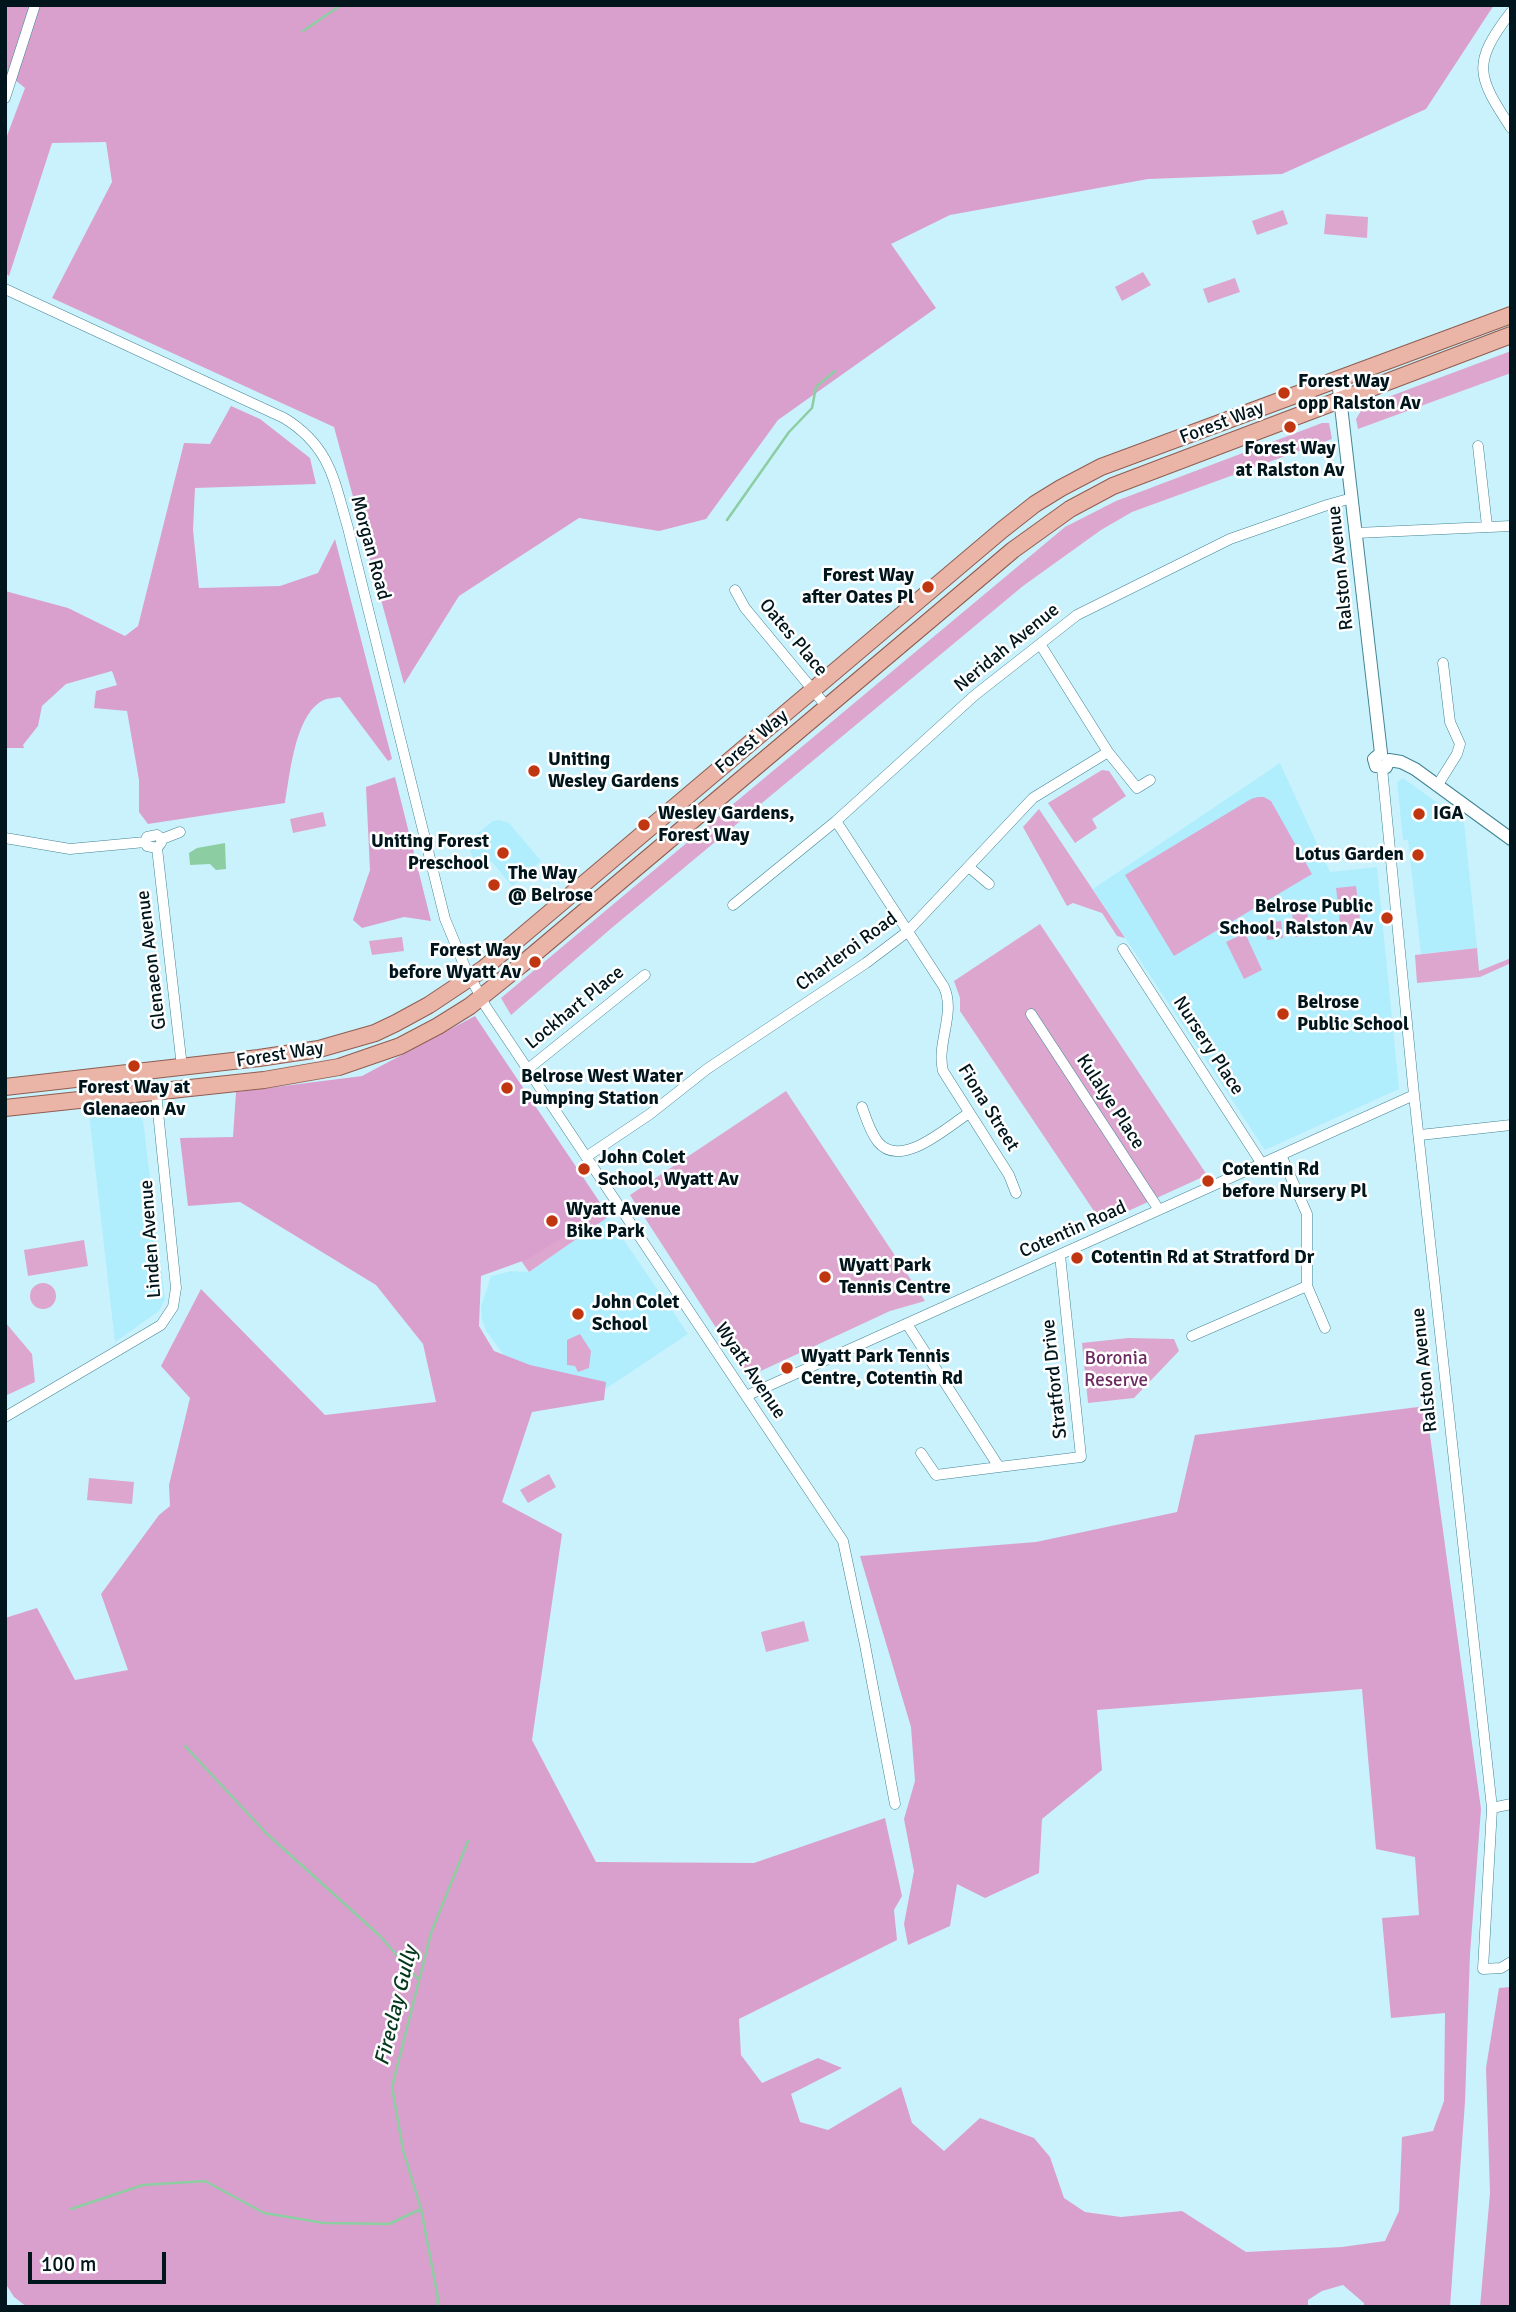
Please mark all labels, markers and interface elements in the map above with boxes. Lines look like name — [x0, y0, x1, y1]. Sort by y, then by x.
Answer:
place label: Forest Way opp Ralston Av — [1298, 371, 1421, 415]
marker: Forest Way opp Ralston Av — [1276, 385, 1292, 401]
street label: Forest Way — [1177, 397, 1267, 449]
marker: Forest Way at Ralston Av — [1282, 419, 1298, 435]
place label: Forest Way at Ralston Av — [1236, 438, 1344, 482]
street label: Morgan Road — [345, 493, 395, 603]
street label: Ralston Avenue — [1323, 505, 1359, 631]
place label: Forest Way after Oates Pl — [802, 565, 914, 609]
marker: Forest Way after Oates Pl — [920, 579, 936, 595]
street label: Oates Place — [754, 594, 832, 682]
street label: Neridah Avenue — [950, 599, 1064, 697]
street label: Forest Way — [711, 705, 793, 779]
place label: Uniting Wesley Gardens — [548, 749, 679, 793]
marker: Uniting Wesley Gardens — [526, 763, 542, 779]
place label: Wesley Gardens, Forest Way — [658, 803, 795, 847]
place label: IGA — [1433, 803, 1464, 825]
marker: IGA — [1411, 806, 1427, 822]
marker: Wesley Gardens, Forest Way — [636, 817, 652, 833]
place label: Uniting Forest Preschool — [371, 831, 489, 875]
place label: Lotus Garden — [1295, 844, 1404, 866]
marker: Uniting Forest Preschool — [495, 845, 511, 861]
marker: Lotus Garden — [1410, 847, 1426, 863]
place label: The Way @ Belrose — [508, 863, 593, 907]
marker: The Way @ Belrose — [486, 877, 502, 893]
street label: Glenaeon Avenue — [132, 889, 172, 1031]
place label: Belrose Public School, Ralston Av — [1219, 896, 1373, 940]
street label: Charleroi Road — [792, 908, 902, 996]
marker: Belrose Public School, Ralston Av — [1379, 910, 1395, 926]
place label: Forest Way before Wyatt Av — [389, 940, 521, 984]
marker: Forest Way before Wyatt Av — [527, 954, 543, 970]
street label: Lockhart Place — [521, 961, 629, 1055]
street label: Nursery Place — [1168, 992, 1248, 1100]
place label: Belrose Public School — [1297, 992, 1409, 1036]
marker: Belrose Public School — [1275, 1006, 1291, 1022]
street label: Forest Way — [235, 1037, 325, 1073]
street label: Kulalye Place — [1071, 1050, 1149, 1154]
marker: Forest Way at Glenaeon Av — [126, 1058, 142, 1074]
street label: Fiona Street — [952, 1060, 1024, 1156]
place label: Belrose West Water Pumping Station — [521, 1066, 683, 1110]
place label: Forest Way at Glenaeon Av — [78, 1077, 190, 1121]
marker: Belrose West Water Pumping Station — [499, 1080, 515, 1096]
place label: John Colet School, Wyatt Av — [598, 1147, 739, 1191]
place label: Cotentin Rd before Nursery Pl — [1222, 1159, 1367, 1203]
marker: John Colet School, Wyatt Av — [576, 1161, 592, 1177]
marker: Cotentin Rd before Nursery Pl — [1200, 1173, 1216, 1189]
street label: Linden Avenue — [135, 1179, 167, 1299]
street label: Cotentin Road — [1016, 1196, 1130, 1264]
place label: Wyatt Avenue Bike Park — [566, 1199, 681, 1243]
marker: Wyatt Avenue Bike Park — [544, 1213, 560, 1229]
place label: Cotentin Rd at Stratford Dr — [1091, 1247, 1314, 1269]
marker: Cotentin Rd at Stratford Dr — [1069, 1250, 1085, 1266]
place label: Wyatt Park Tennis Centre — [839, 1255, 951, 1299]
marker: Wyatt Park Tennis Centre — [817, 1269, 833, 1285]
place label: John Colet School — [592, 1292, 679, 1336]
marker: John Colet School — [570, 1306, 586, 1322]
street label: Ralston Avenue — [1407, 1307, 1443, 1433]
street label: Stratford Drive — [1037, 1318, 1073, 1440]
street label: Wyatt Avenue — [709, 1319, 791, 1423]
place label: Wyatt Park Tennis Centre, Cotentin Rd — [801, 1346, 963, 1390]
park label: Boronia Reserve — [1084, 1348, 1148, 1392]
marker: Wyatt Park Tennis Centre, Cotentin Rd — [779, 1360, 795, 1376]
water label: Fireclay Gully — [370, 1944, 424, 2068]
scale bar — [32, 2238, 170, 2282]
text: 100 m — [41, 2251, 96, 2277]

